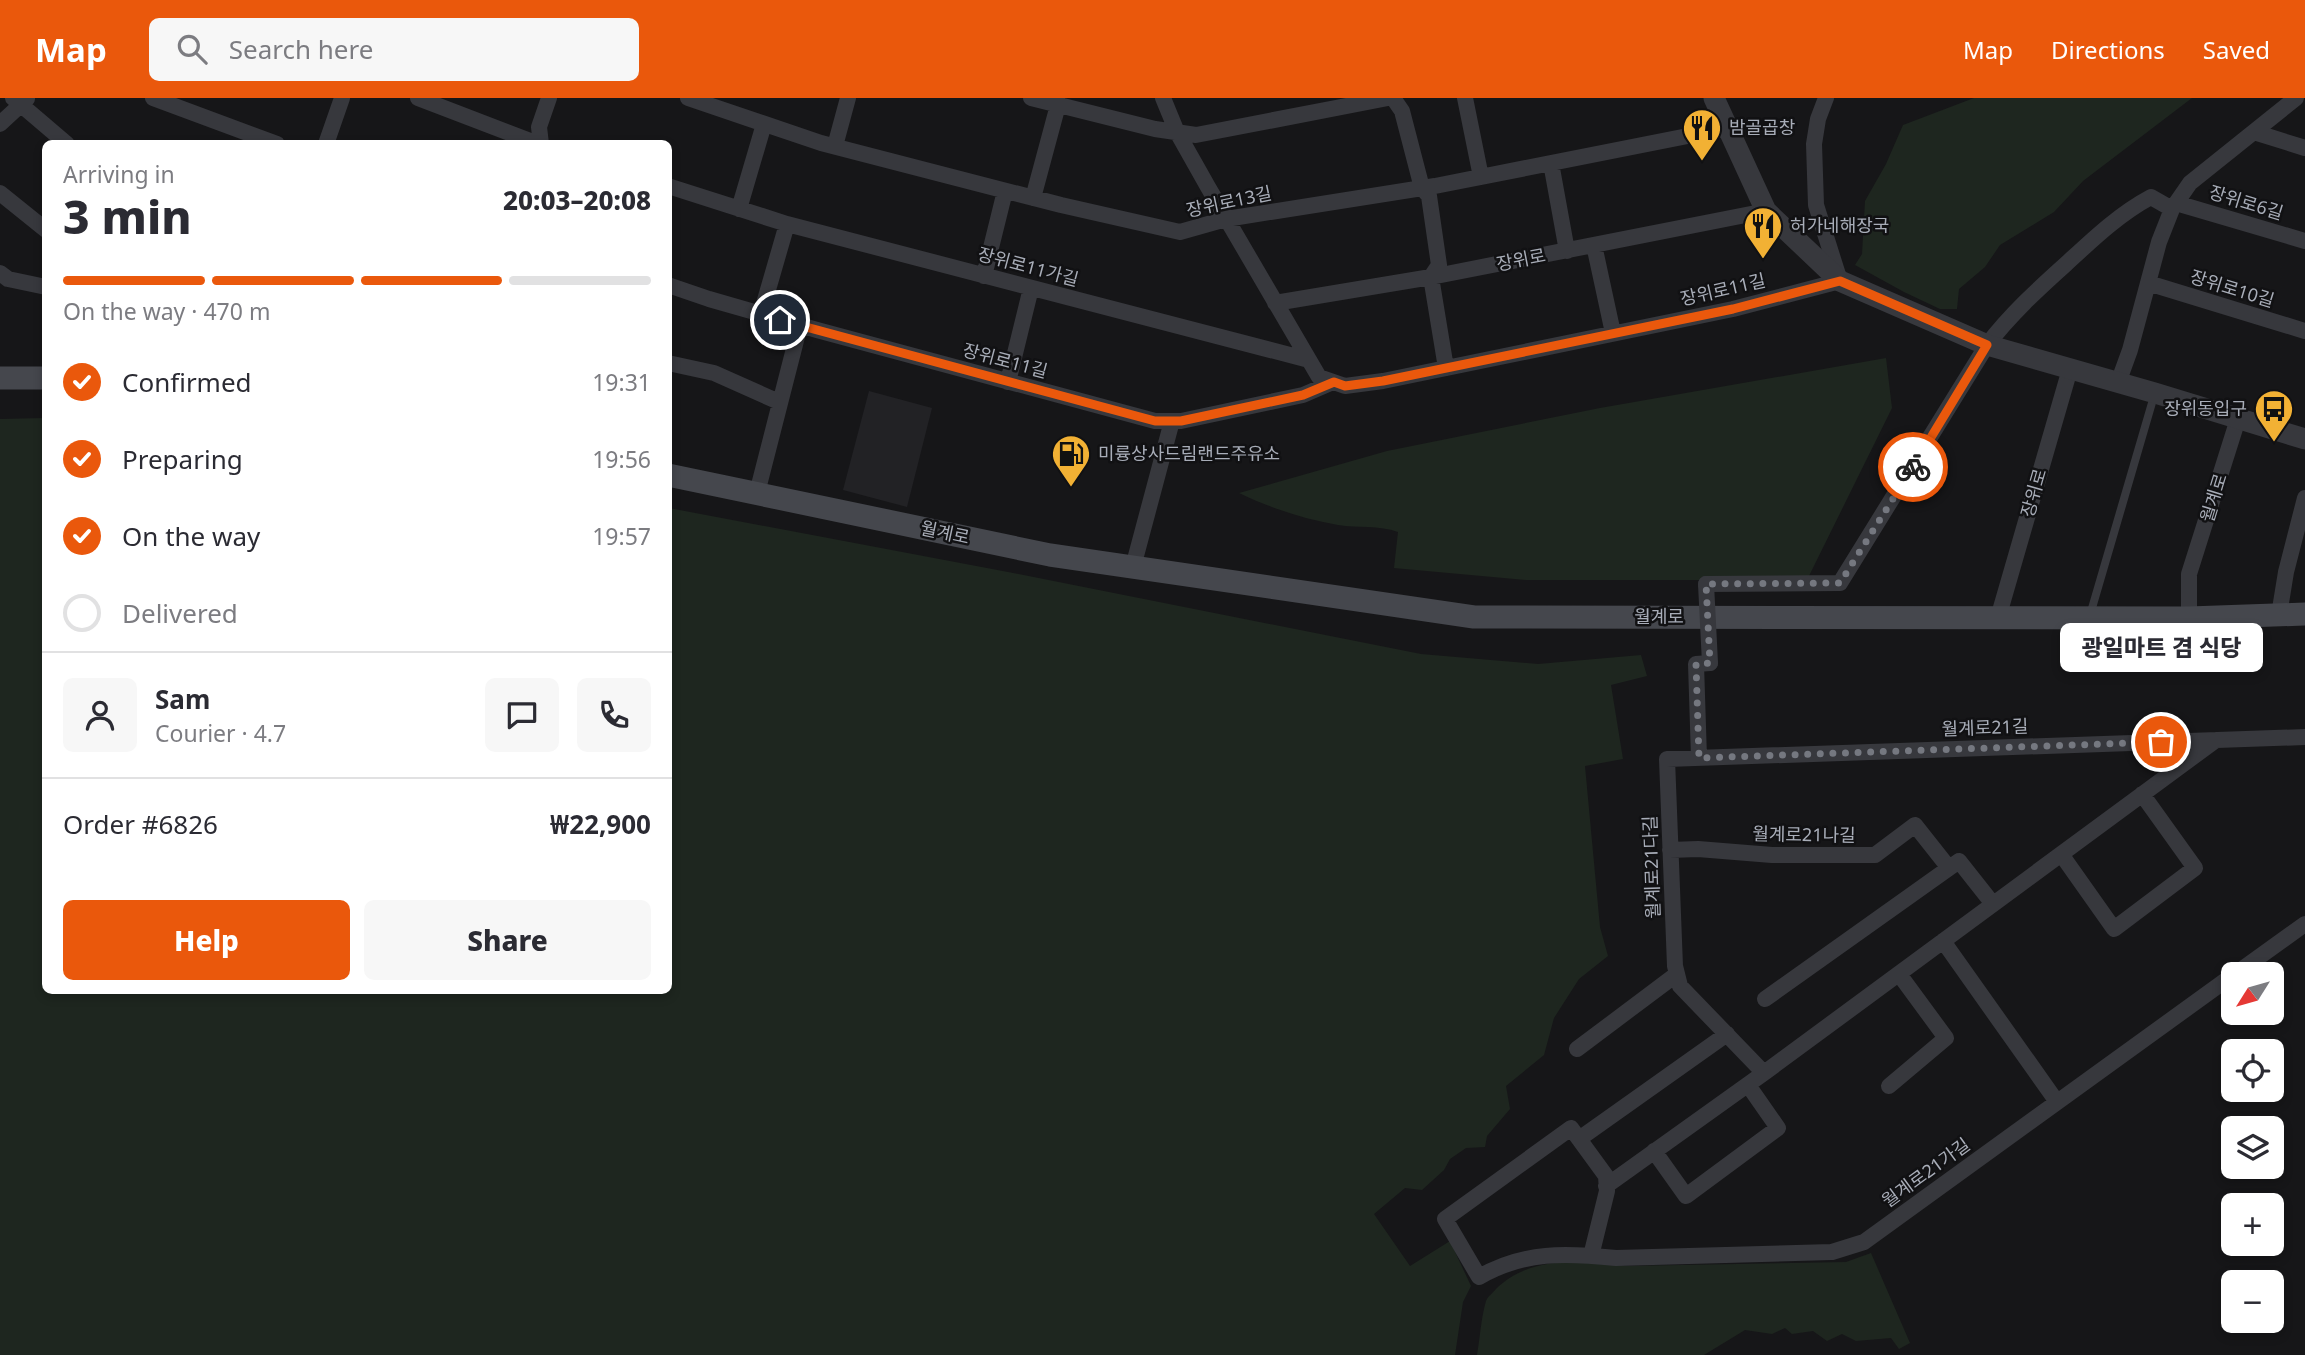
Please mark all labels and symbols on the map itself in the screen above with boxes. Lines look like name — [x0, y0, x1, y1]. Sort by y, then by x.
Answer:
restaurant icon: 밤골곱창 — [1681, 107, 1723, 162]
place label: 밤골곱창 — [1729, 115, 1795, 139]
street label: 장위로6길 — [2206, 179, 2286, 225]
street label: 장위로13길 — [1184, 180, 1274, 222]
restaurant icon: 허가네해장국 — [1742, 205, 1784, 260]
place label: 허가네해장국 — [1790, 213, 1889, 237]
street label: 장위로11가길 — [975, 241, 1081, 291]
street label: 장위로 — [1494, 242, 1547, 276]
street label: 장위로10길 — [2187, 264, 2277, 312]
street label: 장위로11길 — [1678, 268, 1768, 310]
pin — [750, 290, 810, 350]
street label: 장위로11길 — [960, 337, 1050, 383]
bus stop icon: 장위동입구 — [2253, 388, 2295, 443]
place label: 장위동입구 — [2164, 396, 2247, 420]
courier — [1878, 432, 1948, 502]
fuel station icon: 미륭상사드림랜드주유소 — [1050, 433, 1092, 488]
place label: 미륭상사드림랜드주유소 — [1098, 441, 1280, 465]
street label: 장위로 — [2015, 466, 2051, 520]
street label: 월계로 — [2194, 470, 2232, 525]
street label: 월계로 — [918, 515, 972, 549]
street label: 월계로 — [1634, 604, 1684, 628]
callout: 광일마트 겸 식당 — [2060, 623, 2262, 672]
pin — [2131, 712, 2191, 772]
street label: 월계로21길 — [1941, 713, 2029, 741]
street label: 월계로21다길 — [1637, 815, 1665, 919]
street label: 월계로21나길 — [1752, 821, 1856, 847]
north arrow — [2221, 962, 2284, 1026]
street label: 월계로21가길 — [1877, 1132, 1974, 1212]

